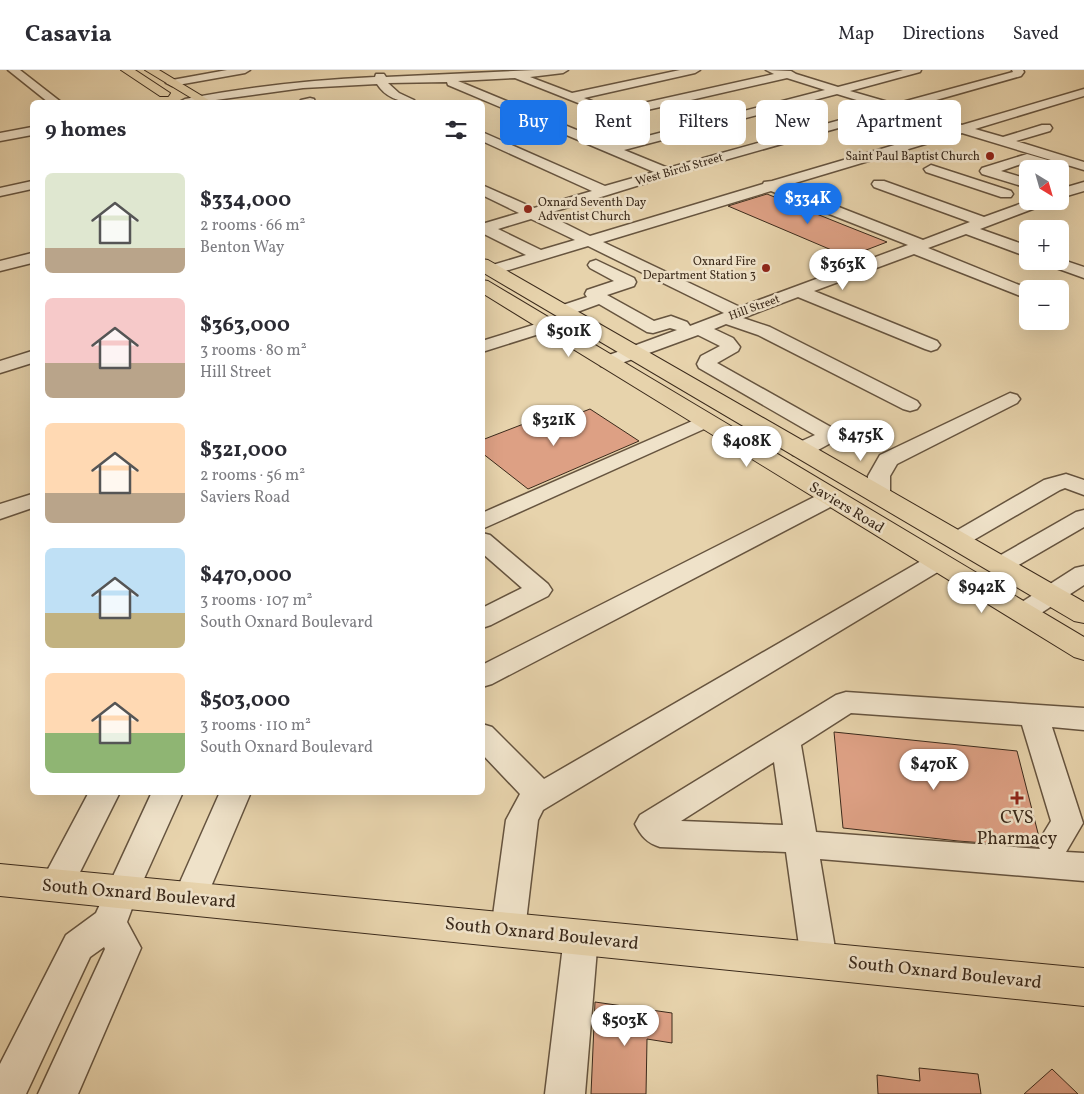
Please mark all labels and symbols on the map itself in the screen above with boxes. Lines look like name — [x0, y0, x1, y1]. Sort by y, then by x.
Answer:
place label: Saint Paul Baptist Church — [845, 149, 980, 165]
street label: West Birch Street — [633, 150, 725, 190]
marker: Saint Paul Baptist Church — [984, 150, 996, 162]
north arrow — [1019, 160, 1069, 210]
pin: $334K — [773, 182, 843, 225]
place label: Oxnard Seventh Day Adventist Church — [538, 195, 647, 225]
marker: Oxnard Seventh Day Adventist Church — [522, 203, 534, 215]
pin: $363K — [808, 248, 878, 291]
place label: Oxnard Fire Department Station 3 — [643, 254, 756, 284]
marker: Oxnard Fire Department Station 3 — [760, 262, 772, 274]
street label: Hill Street — [726, 291, 782, 325]
pin: $501K — [534, 316, 604, 358]
pin: $321K — [519, 404, 589, 447]
pin: $475K — [826, 420, 896, 462]
pin: $408K — [712, 426, 782, 468]
street label: Saviers Road — [805, 478, 888, 539]
pin: $942K — [947, 572, 1017, 614]
pin: $470K — [899, 748, 969, 791]
marker: CVS Pharmacy — [1011, 792, 1023, 804]
place label: CVS Pharmacy — [977, 806, 1057, 852]
street label: South Oxnard Boulevard — [41, 874, 237, 915]
street label: South Oxnard Boulevard — [444, 912, 640, 957]
street label: South Oxnard Boulevard — [847, 951, 1043, 996]
pin: $503K — [590, 1004, 660, 1047]

